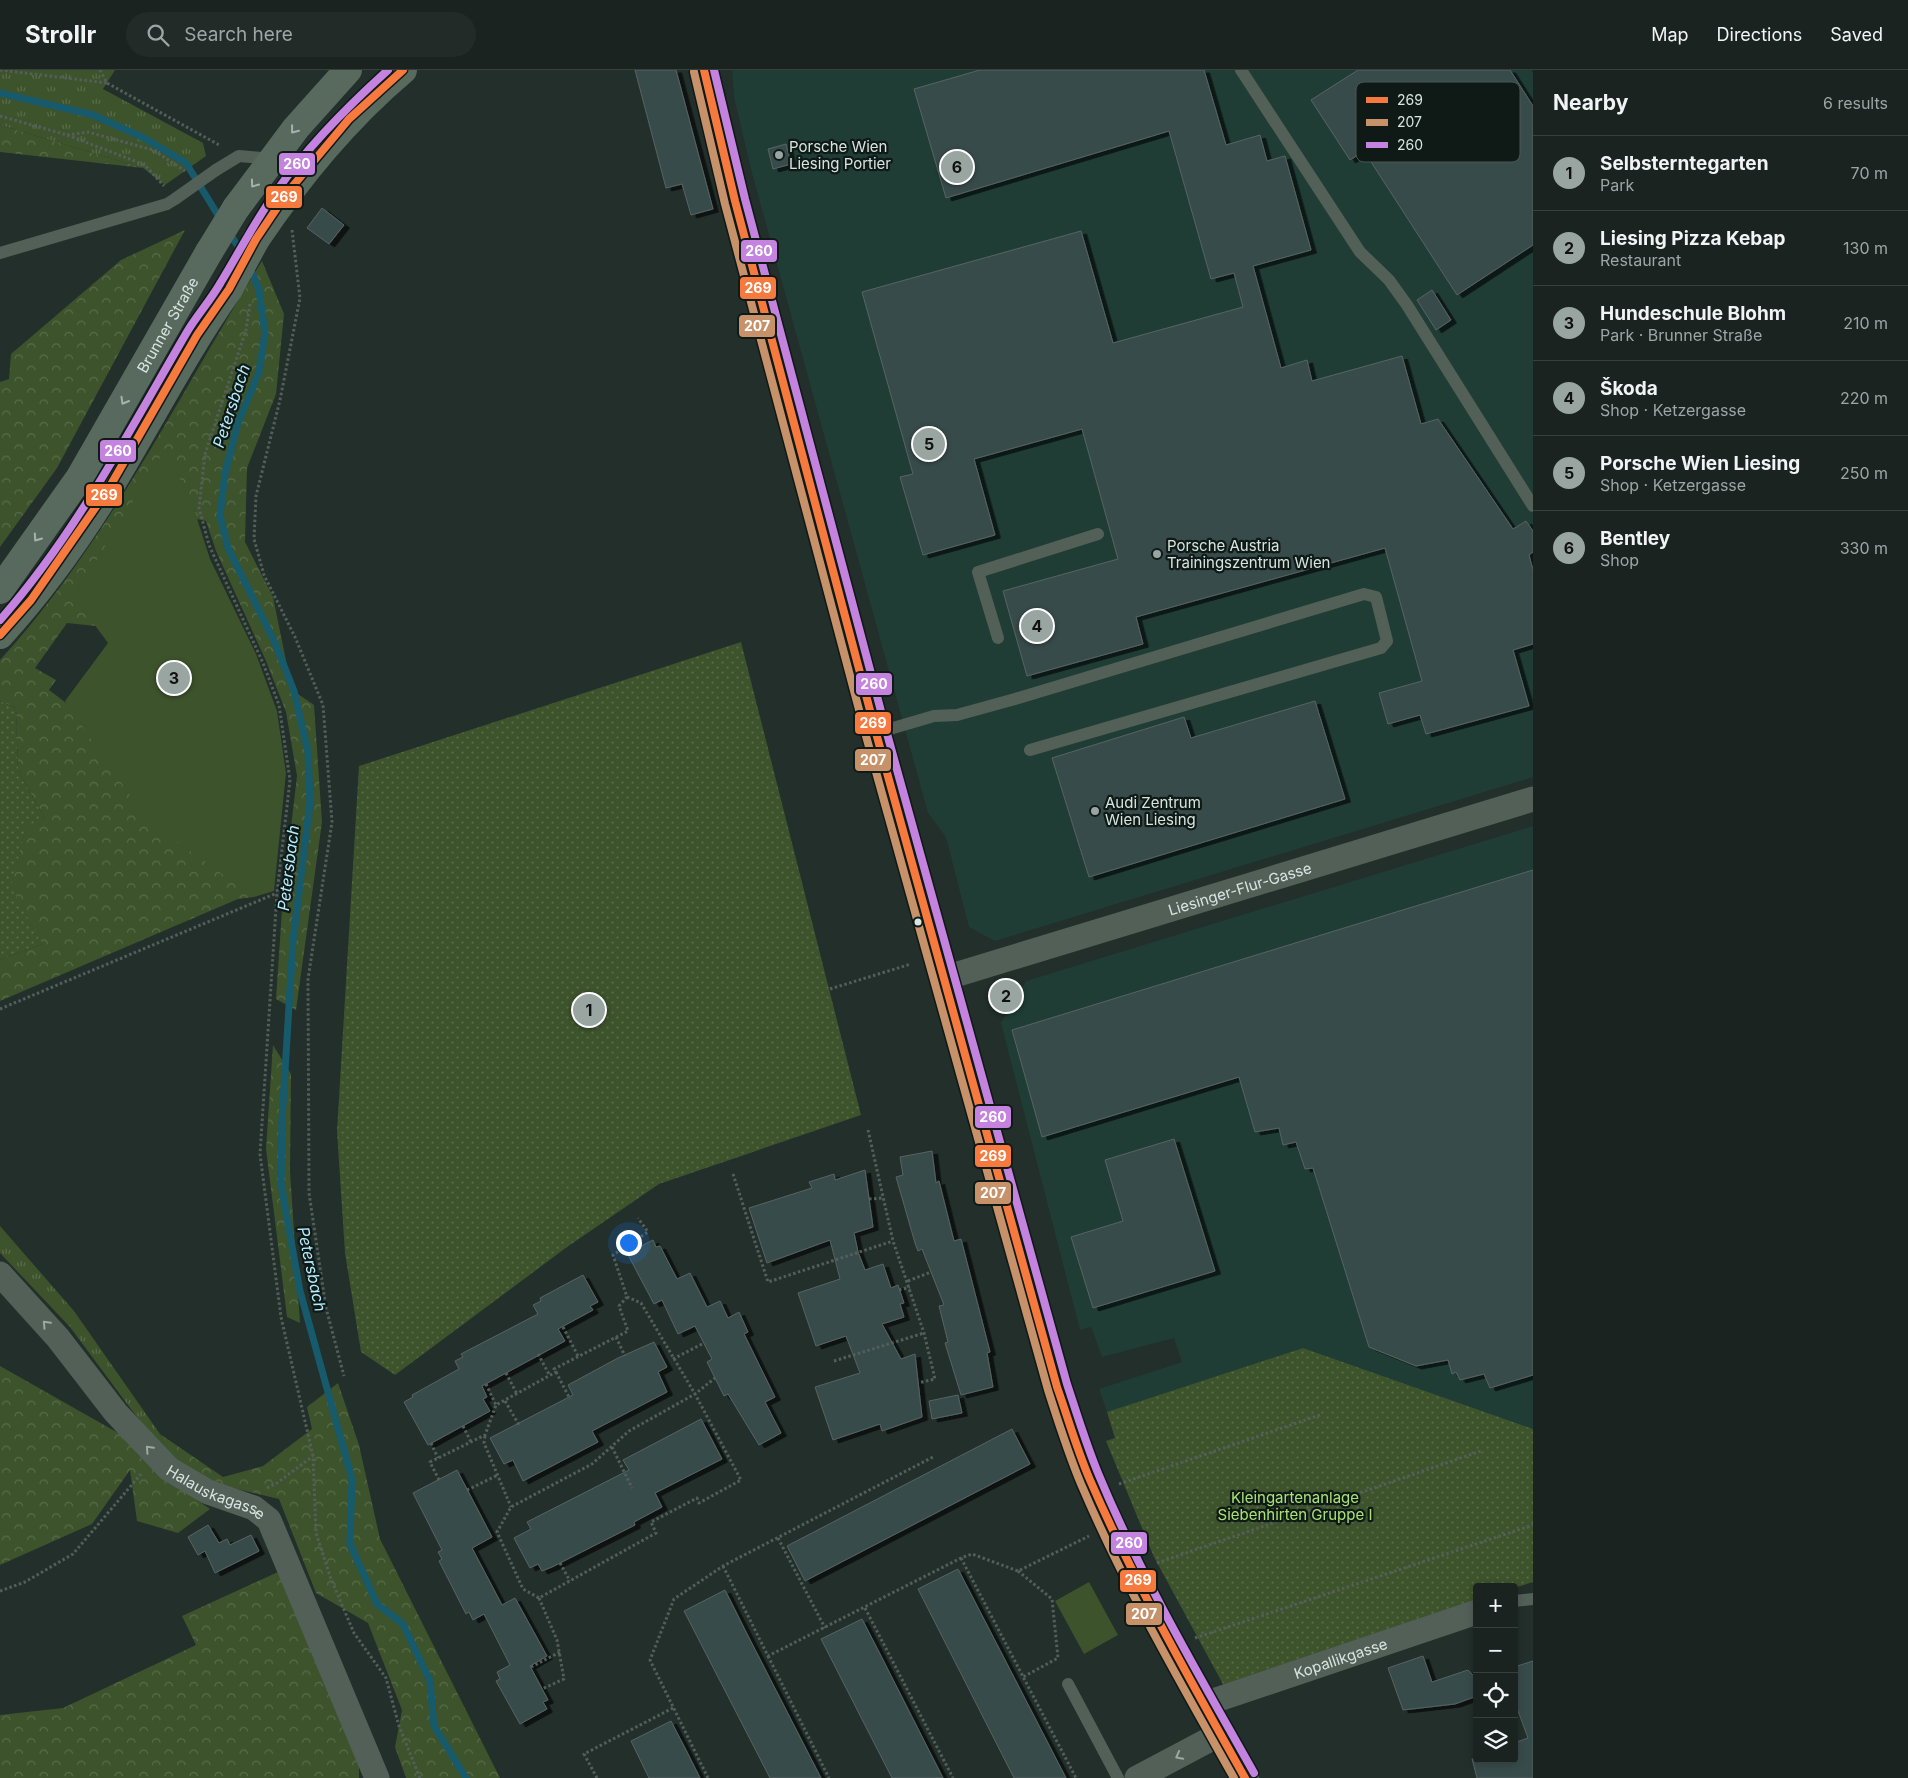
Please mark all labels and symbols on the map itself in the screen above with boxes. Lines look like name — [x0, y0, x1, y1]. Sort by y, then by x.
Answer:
legend — [1356, 82, 1520, 162]
text: 269 — [1397, 91, 1423, 108]
text: 207 — [1397, 113, 1422, 130]
one-way arrow — [292, 124, 300, 133]
text: 260 — [1397, 136, 1423, 153]
place label: Porsche Wien Liesing Portier — [789, 137, 891, 173]
pin: 6 — [941, 148, 973, 186]
marker: Porsche Wien Liesing Portier — [773, 149, 785, 161]
line badge: 260 — [278, 152, 316, 176]
text: 260 — [283, 155, 311, 172]
one-way arrow — [251, 178, 260, 188]
line badge: 269 — [265, 185, 303, 209]
text: 269 — [270, 188, 298, 205]
line badge: 260 — [740, 239, 778, 263]
text: 260 — [745, 242, 773, 259]
street label: Brunner Straße — [132, 273, 202, 376]
line badge: 269 — [739, 276, 777, 300]
text: 269 — [744, 279, 772, 296]
line badge: 207 — [738, 314, 776, 338]
text: 207 — [744, 317, 770, 334]
water label: Petersbach — [208, 362, 254, 450]
one-way arrow — [120, 395, 130, 404]
pin: 5 — [913, 425, 945, 463]
line badge: 260 — [99, 439, 137, 463]
text: 260 — [104, 442, 132, 459]
line badge: 269 — [85, 483, 123, 507]
text: 269 — [90, 486, 118, 503]
one-way arrow — [34, 532, 43, 542]
place label: Porsche Austria Trainingszentrum Wien — [1167, 536, 1330, 572]
marker: Porsche Austria Trainingszentrum Wien — [1151, 548, 1163, 560]
pin: 4 — [1021, 607, 1053, 645]
pin: 3 — [158, 659, 190, 697]
line badge: 260 — [855, 672, 893, 696]
text: 260 — [860, 675, 888, 692]
line badge: 269 — [854, 711, 892, 735]
text: 269 — [859, 714, 887, 731]
line badge: 207 — [854, 748, 892, 772]
text: 207 — [860, 751, 886, 768]
place label: Audi Zentrum Wien Liesing — [1105, 793, 1201, 829]
marker: Audi Zentrum Wien Liesing — [1089, 805, 1101, 817]
water label: Petersbach — [273, 824, 303, 912]
street label: Liesinger-Flur-Gasse — [1166, 858, 1314, 919]
unlabelled marker — [913, 917, 923, 927]
pin: 2 — [990, 977, 1022, 1015]
pin: 1 — [573, 991, 605, 1029]
line badge: 260 — [974, 1105, 1012, 1129]
text: 260 — [979, 1108, 1007, 1125]
line badge: 269 — [974, 1144, 1012, 1168]
text: 269 — [979, 1147, 1007, 1164]
line badge: 207 — [974, 1181, 1012, 1205]
text: 207 — [980, 1184, 1006, 1201]
water label: Petersbach — [293, 1225, 331, 1313]
your location — [616, 1230, 642, 1256]
one-way arrow — [43, 1321, 52, 1330]
one-way arrow — [146, 1446, 155, 1455]
street label: Halauskagasse — [163, 1460, 270, 1523]
park label: Kleingartenanlage Siebenhirten Gruppe I — [1218, 1488, 1372, 1524]
line badge: 260 — [1110, 1531, 1148, 1555]
text: 260 — [1115, 1534, 1143, 1551]
line badge: 269 — [1119, 1569, 1157, 1593]
text: 269 — [1124, 1571, 1152, 1588]
line badge: 207 — [1125, 1602, 1163, 1626]
text: 207 — [1131, 1605, 1157, 1622]
street label: Kopallikgasse — [1291, 1633, 1390, 1683]
one-way arrow — [1175, 1750, 1184, 1760]

